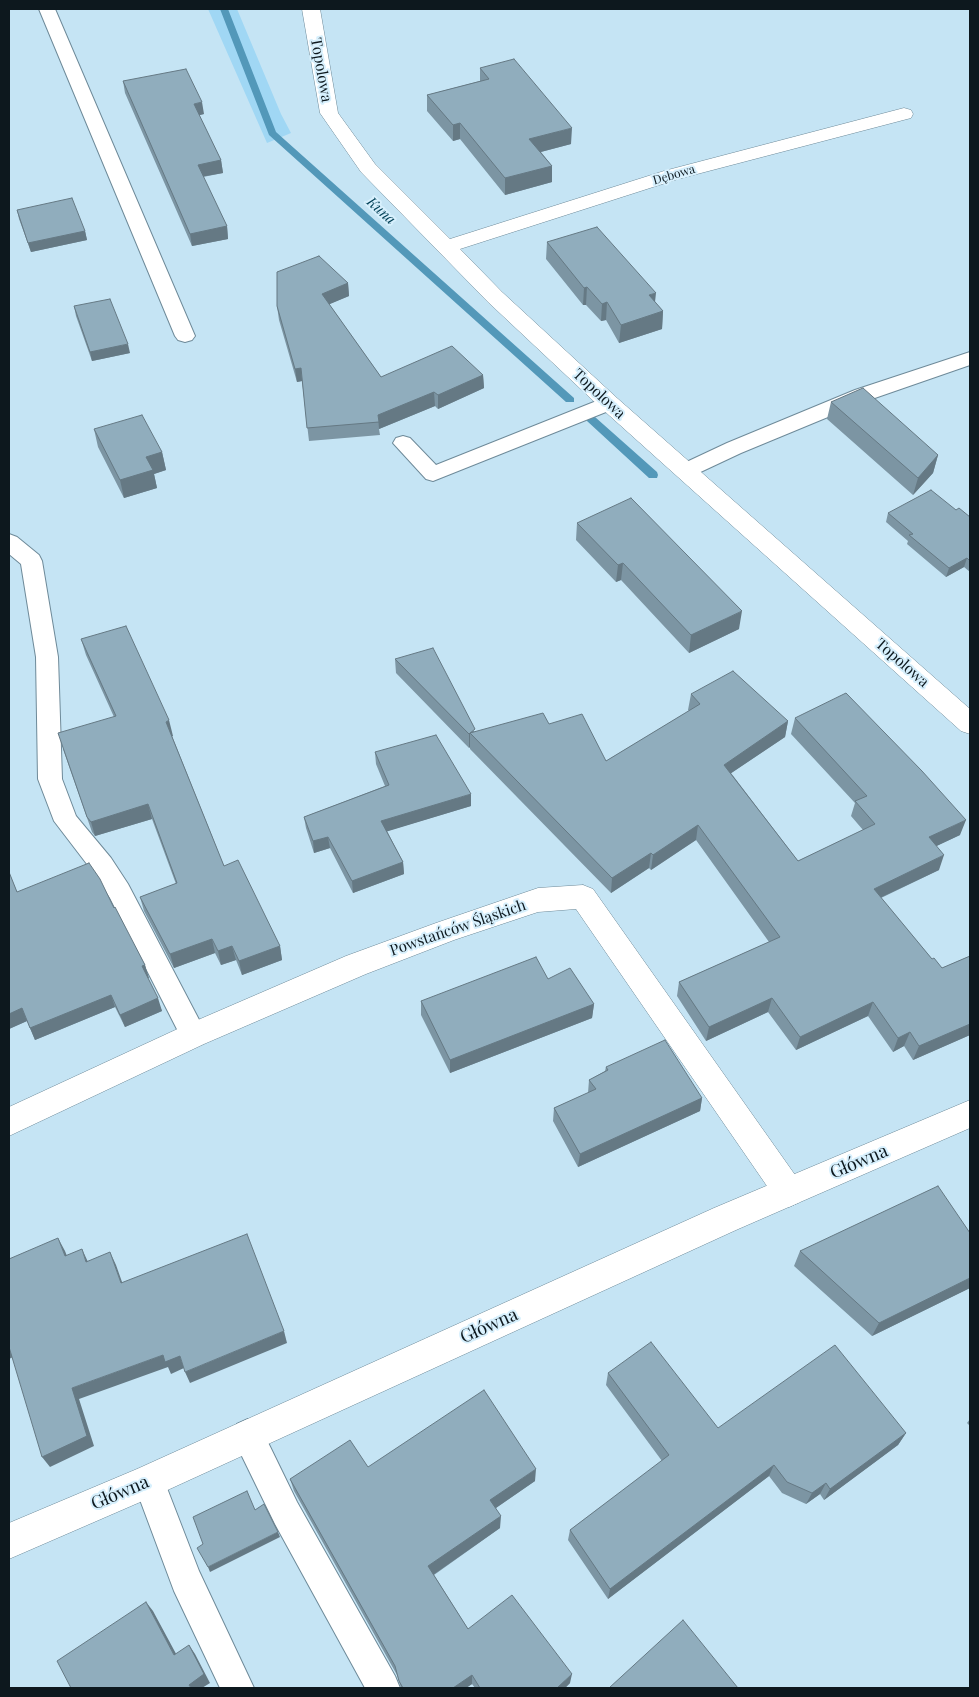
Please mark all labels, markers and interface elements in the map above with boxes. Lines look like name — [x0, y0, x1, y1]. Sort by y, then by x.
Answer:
street label: Topolowa — [307, 36, 335, 104]
street label: Dębowa — [651, 162, 697, 188]
water label: Kuna — [363, 194, 399, 228]
street label: Topolowa — [569, 365, 629, 423]
street label: Topolowa — [872, 635, 932, 691]
street label: Powstańców Śląskich — [388, 896, 528, 960]
street label: Główna — [827, 1140, 891, 1184]
street label: Główna — [457, 1304, 521, 1348]
street label: Główna — [88, 1471, 152, 1515]

